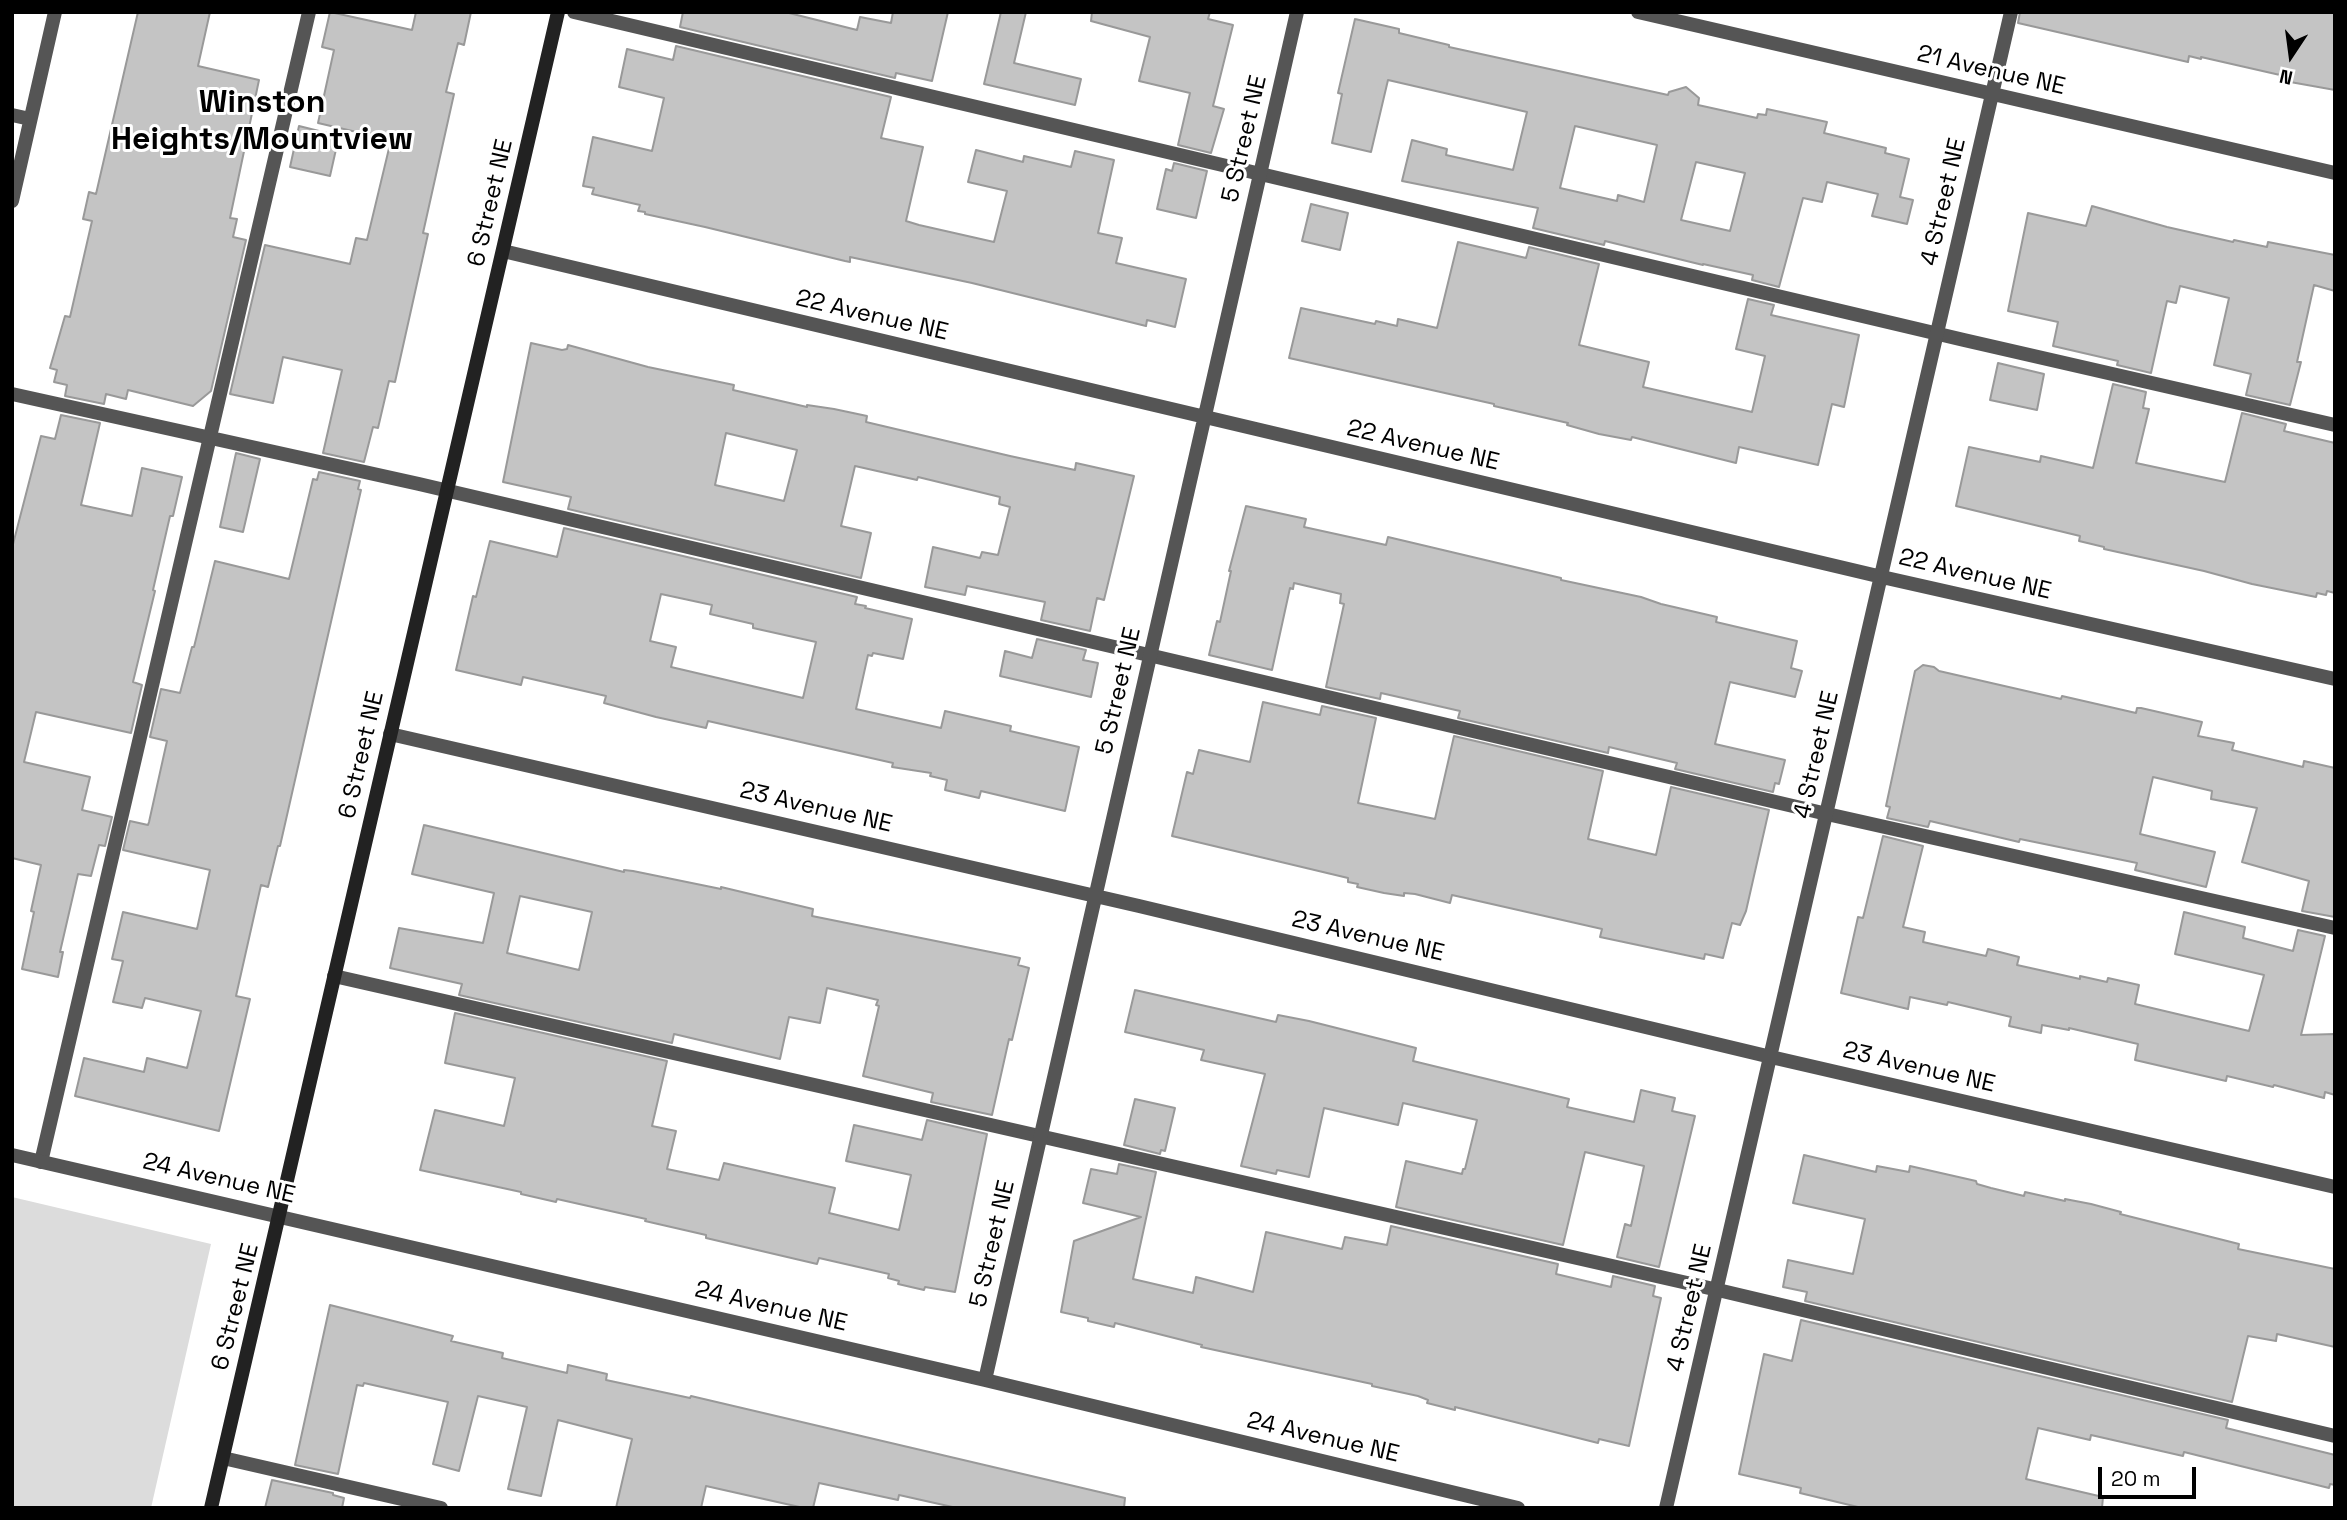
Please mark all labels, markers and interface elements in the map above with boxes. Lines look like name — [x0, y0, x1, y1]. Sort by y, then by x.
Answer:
north arrow — [2256, 21, 2326, 91]
street label: 21 Avenue NE — [1914, 40, 2068, 102]
text: N — [2277, 63, 2295, 91]
street label: 5 Street NE — [1216, 73, 1274, 205]
district label: Winston Heights/Mountview — [111, 84, 413, 159]
street label: 4 Street NE — [1915, 135, 1973, 269]
street label: 6 Street NE — [462, 137, 520, 269]
street label: 22 Avenue NE — [793, 284, 951, 348]
street label: 22 Avenue NE — [1344, 414, 1502, 478]
street label: 22 Avenue NE — [1896, 543, 2054, 607]
street label: 5 Street NE — [1090, 625, 1148, 757]
street label: 4 Street NE — [1788, 688, 1846, 822]
street label: 6 Street NE — [333, 689, 391, 821]
street label: 23 Avenue NE — [737, 776, 895, 840]
street label: 23 Avenue NE — [1289, 905, 1447, 969]
street label: 23 Avenue NE — [1840, 1036, 1998, 1100]
street label: 24 Avenue NE — [140, 1148, 298, 1210]
street label: 5 Street NE — [964, 1178, 1022, 1310]
street label: 6 Street NE — [206, 1241, 266, 1373]
street label: 4 Street NE — [1661, 1241, 1719, 1375]
street label: 24 Avenue NE — [692, 1276, 850, 1338]
street label: 24 Avenue NE — [1244, 1407, 1402, 1469]
scale bar — [2102, 1454, 2200, 1498]
text: 20 m — [2111, 1465, 2161, 1492]

